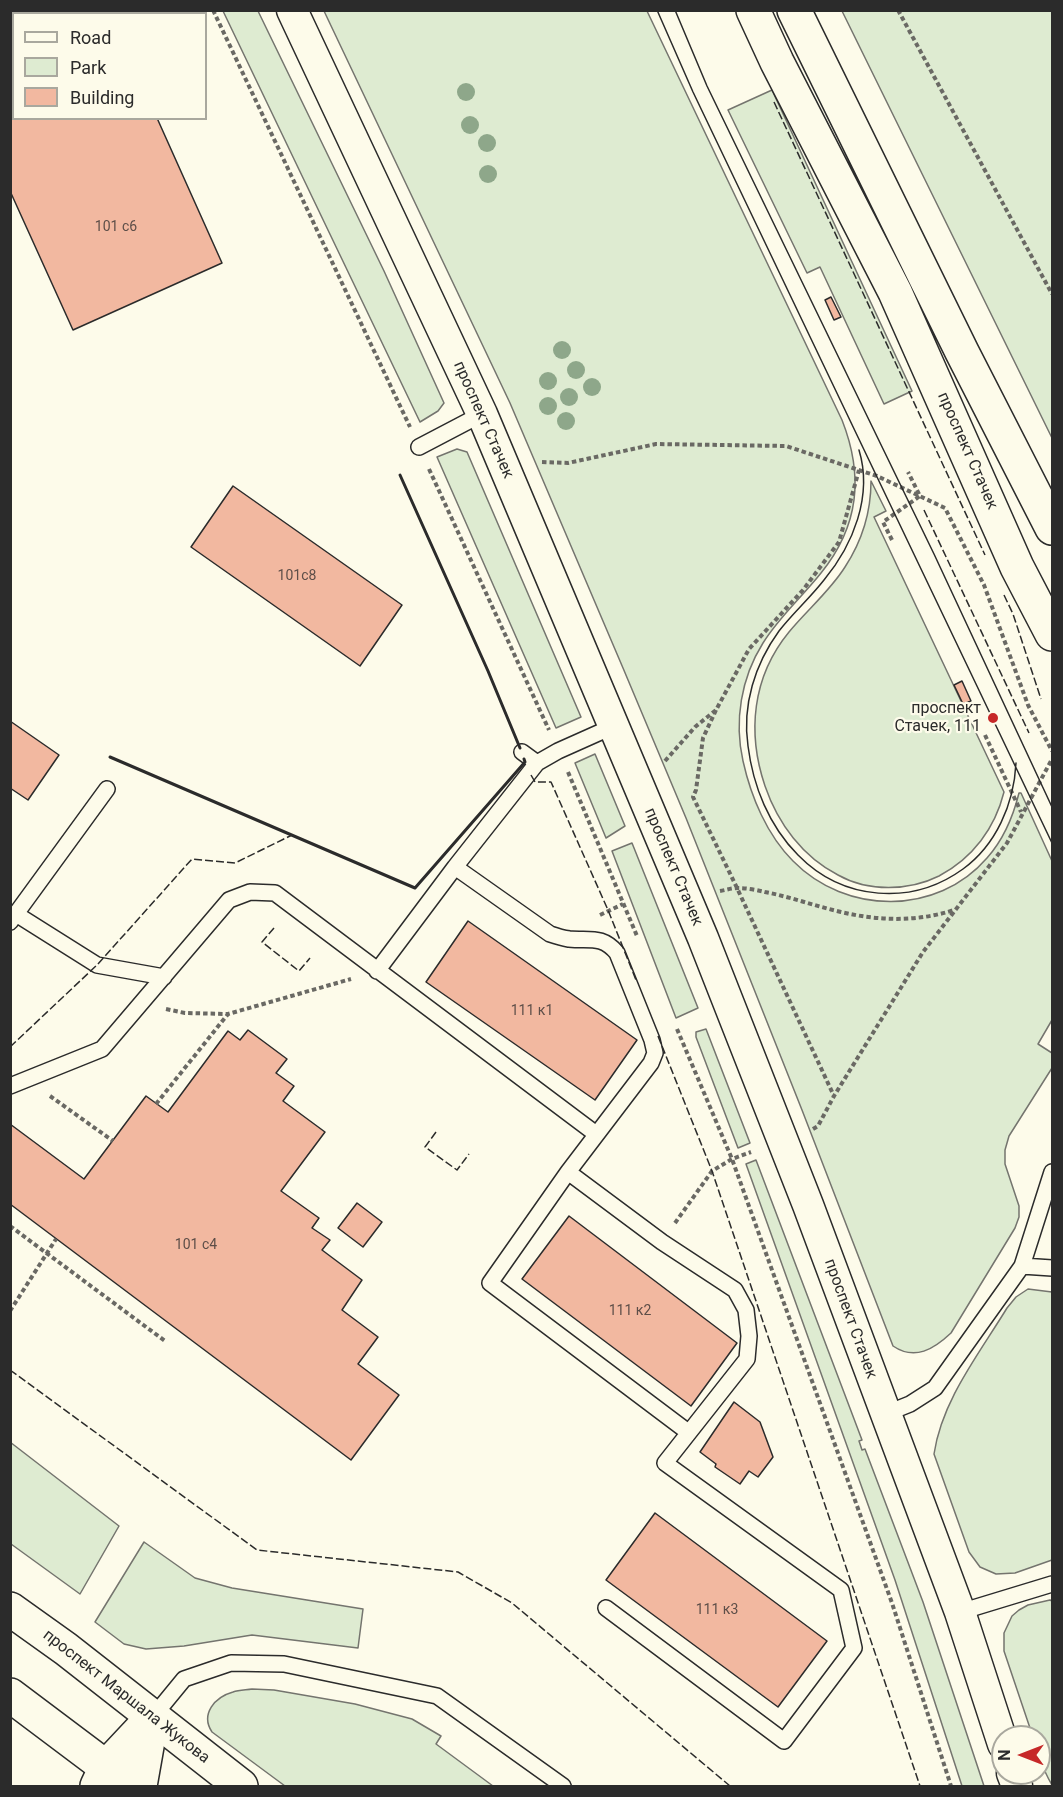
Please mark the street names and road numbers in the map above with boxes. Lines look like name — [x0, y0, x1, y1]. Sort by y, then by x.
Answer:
street label: проспект Стачек — [449, 358, 517, 482]
street label: проспект Стачек — [933, 389, 1001, 513]
street label: проспект Стачек — [639, 805, 707, 929]
street label: проспект Стачек — [819, 1256, 881, 1382]
street label: проспект Маршала Жукова — [39, 1626, 213, 1768]

